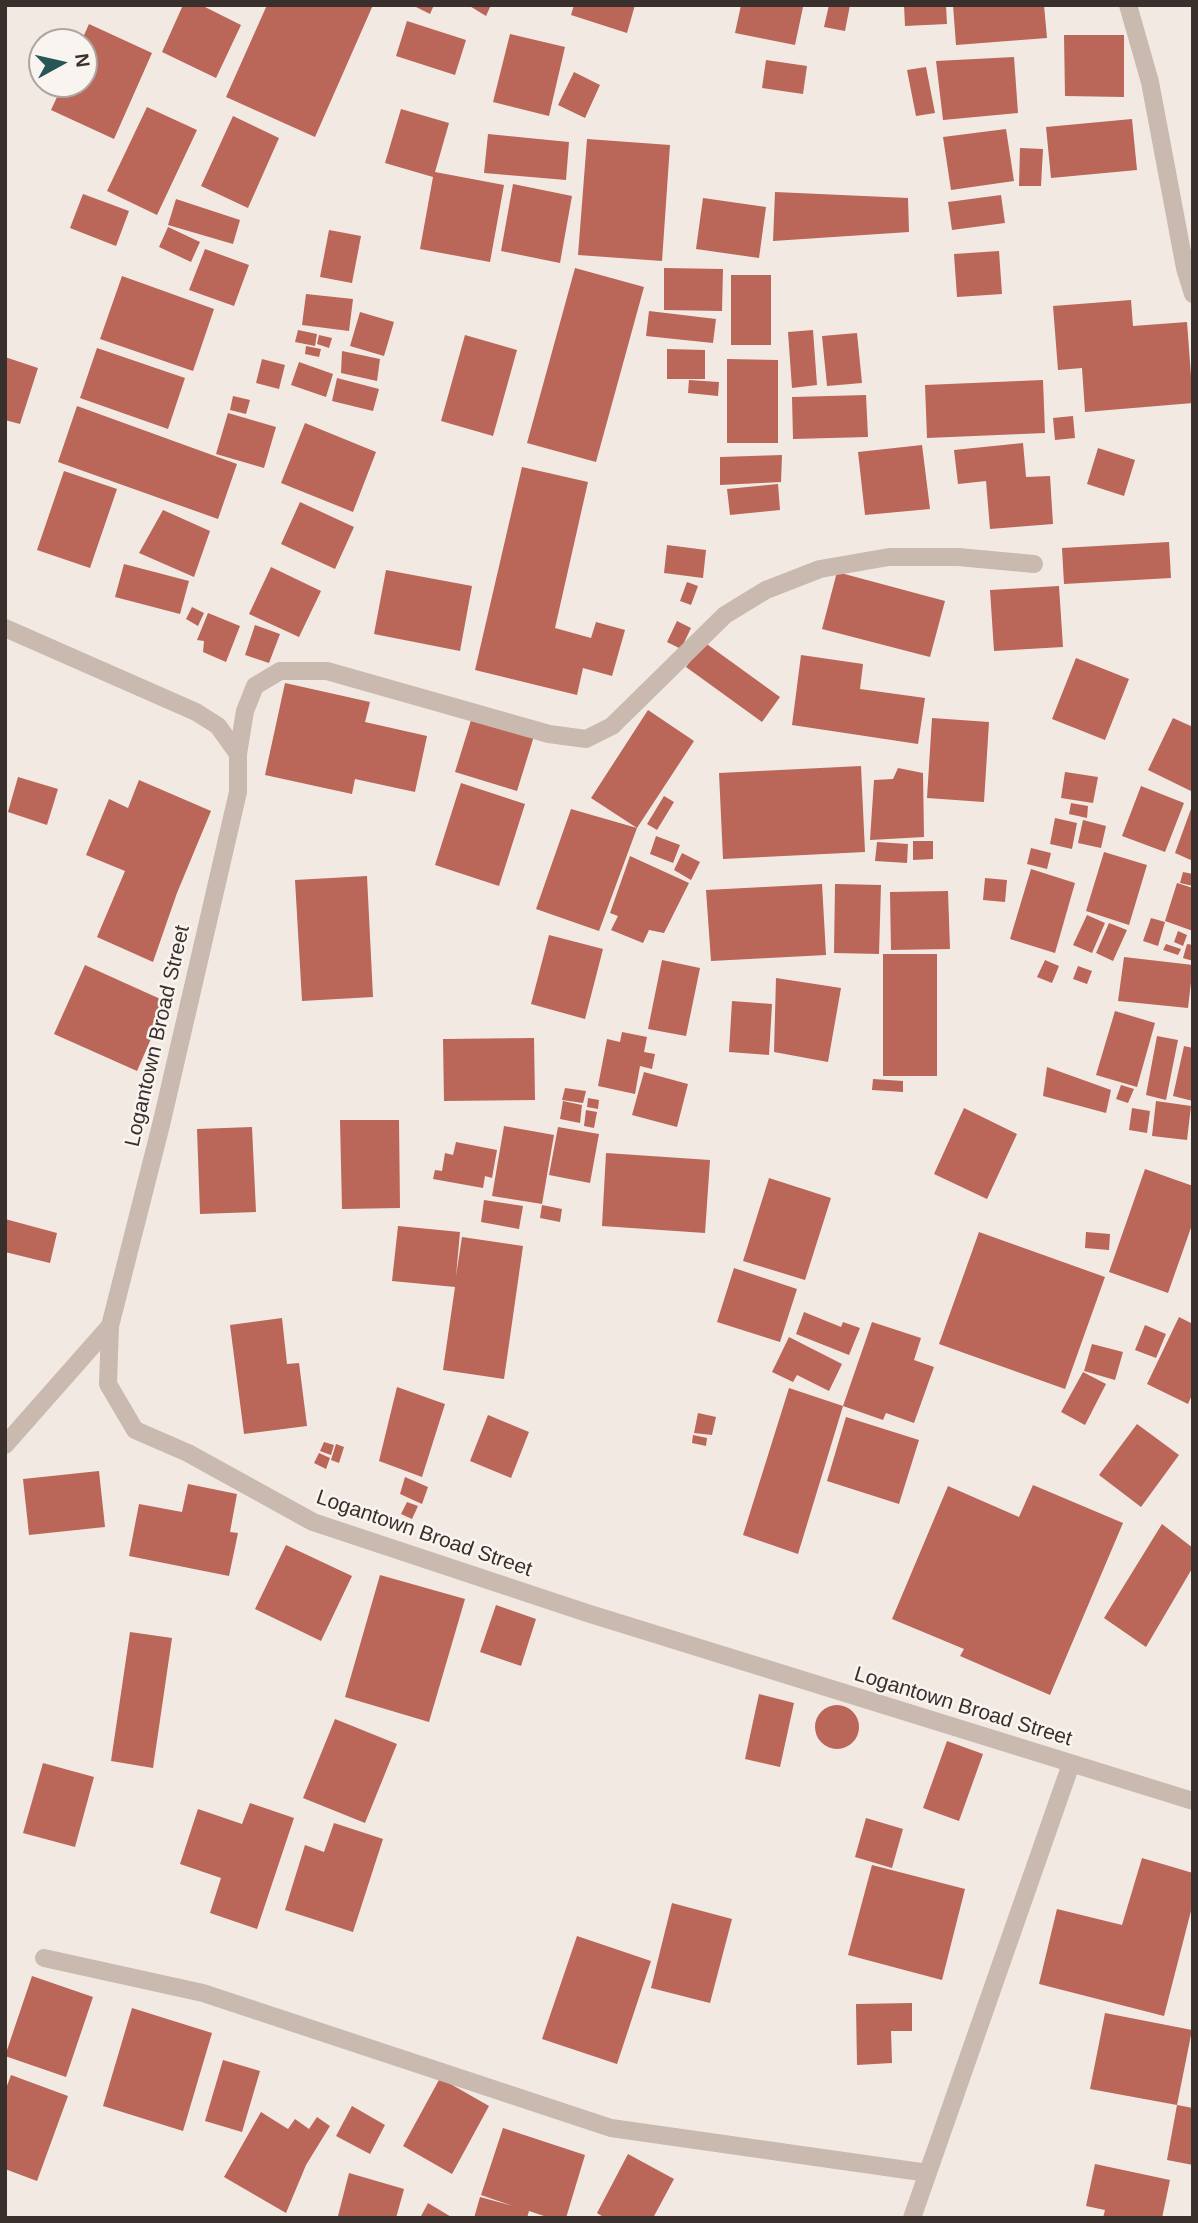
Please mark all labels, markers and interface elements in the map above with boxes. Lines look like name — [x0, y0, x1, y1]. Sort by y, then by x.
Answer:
north arrow — [28, 28, 98, 98]
text: N — [71, 52, 94, 69]
street label: Logantown Broad Street — [120, 923, 196, 1149]
street label: Logantown Broad Street — [313, 1485, 535, 1583]
street label: Logantown Broad Street — [851, 1662, 1075, 1752]

